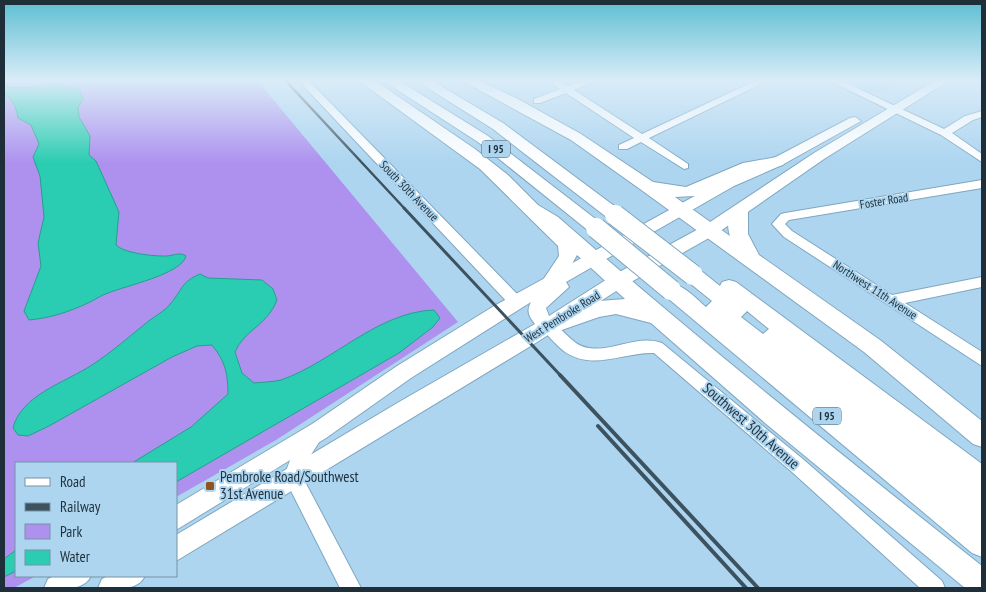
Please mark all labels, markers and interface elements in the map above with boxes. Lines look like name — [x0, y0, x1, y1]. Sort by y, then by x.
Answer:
road number: I 95 — [482, 140, 510, 158]
street label: South 30th Avenue — [377, 157, 442, 224]
street label: Foster Road — [859, 189, 909, 212]
street label: Northwest 11th Avenue — [830, 257, 920, 322]
street label: West Pembroke Road — [521, 287, 602, 346]
street label: Southwest 30th Avenue — [699, 378, 804, 473]
road number: I 95 — [813, 408, 841, 424]
legend — [15, 462, 178, 577]
place label: Pembroke Road/Southwest 31st Avenue — [220, 467, 359, 503]
text: Road — [60, 472, 86, 491]
marker: Pembroke Road/Southwest 31st Avenue — [204, 480, 216, 492]
text: Railway — [60, 497, 101, 516]
text: Park — [60, 522, 82, 541]
text: Water — [60, 547, 91, 566]

